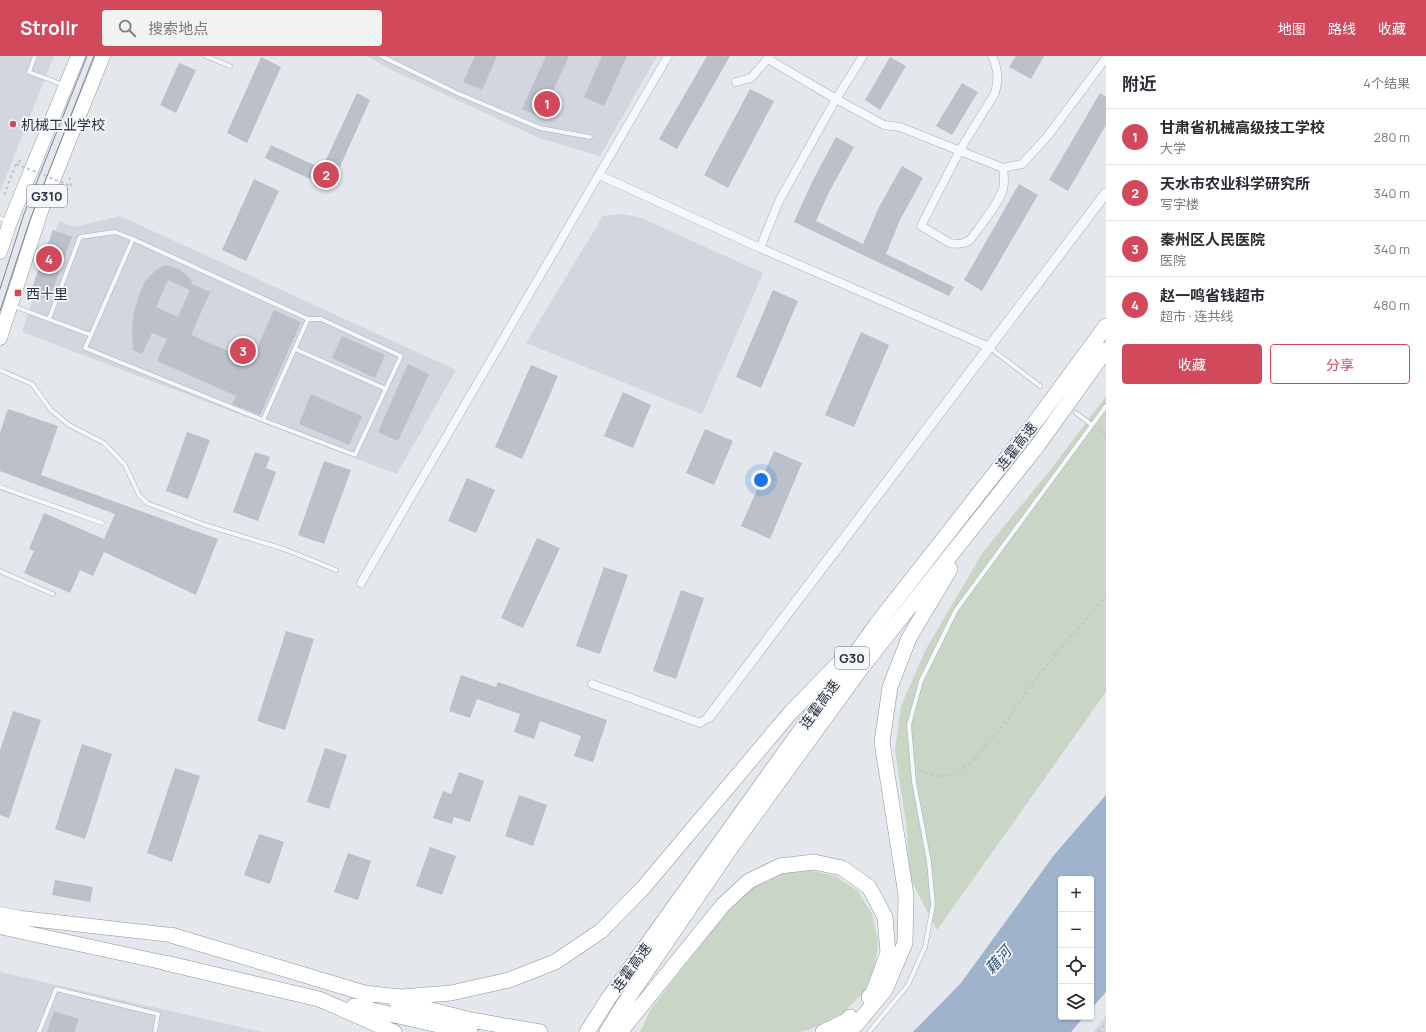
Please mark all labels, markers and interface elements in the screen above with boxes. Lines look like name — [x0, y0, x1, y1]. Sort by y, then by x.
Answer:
search box — [102, 10, 382, 46]
text: Strollr — [20, 15, 78, 41]
icon: search — [116, 17, 138, 39]
text: 搜索地点 — [148, 18, 208, 39]
text: 地图 — [1278, 19, 1306, 38]
text: 路线 — [1328, 19, 1356, 38]
text: 收藏 — [1378, 19, 1406, 38]
text: 附近 — [1122, 72, 1156, 95]
text: 4个结果 — [1363, 74, 1410, 92]
pin: 1 — [534, 89, 560, 119]
place label: 机械工业学校 — [21, 115, 105, 134]
text: 甘肃省机械高级技工学校 — [1160, 117, 1325, 138]
marker: 机械工业学校 — [8, 119, 18, 129]
text: 1 — [1132, 128, 1138, 146]
text: 280 m — [1373, 128, 1410, 146]
text: 大学 — [1160, 139, 1186, 157]
pin: 2 — [313, 160, 339, 190]
text: 天水市农业科学研究所 — [1160, 173, 1310, 194]
text: 2 — [1131, 184, 1139, 202]
text: 340 m — [1374, 184, 1410, 202]
road number: G310 — [27, 185, 67, 207]
text: 写字楼 — [1160, 195, 1199, 213]
text: 秦州区人民医院 — [1160, 229, 1265, 250]
text: 3 — [1131, 240, 1139, 258]
text: 340 m — [1374, 240, 1410, 258]
pin: 4 — [36, 244, 62, 274]
text: 医院 — [1160, 251, 1186, 269]
place label: 西十里 — [26, 284, 68, 303]
text: 赵一鸣省钱超市 — [1160, 285, 1265, 306]
marker: 西十里 — [13, 288, 23, 298]
text: 4 — [1131, 296, 1139, 314]
text: 480 m — [1373, 296, 1410, 314]
text: 超市 · 连共线 — [1160, 307, 1233, 325]
pin: 3 — [230, 336, 256, 366]
button: 收藏 — [1122, 344, 1262, 384]
button: 分享 — [1270, 344, 1410, 384]
street label: 连霍高速 — [991, 418, 1041, 474]
your location — [751, 470, 771, 490]
road number: G30 — [835, 647, 869, 669]
street label: 连霍高速 — [795, 676, 843, 732]
map controls — [1058, 876, 1094, 1020]
button: + — [1058, 876, 1094, 912]
button: − — [1058, 912, 1094, 948]
street label: 连霍高速 — [607, 939, 655, 995]
water label: 藉河 — [980, 940, 1018, 978]
button: locate — [1058, 948, 1094, 984]
button: layers — [1058, 984, 1094, 1020]

